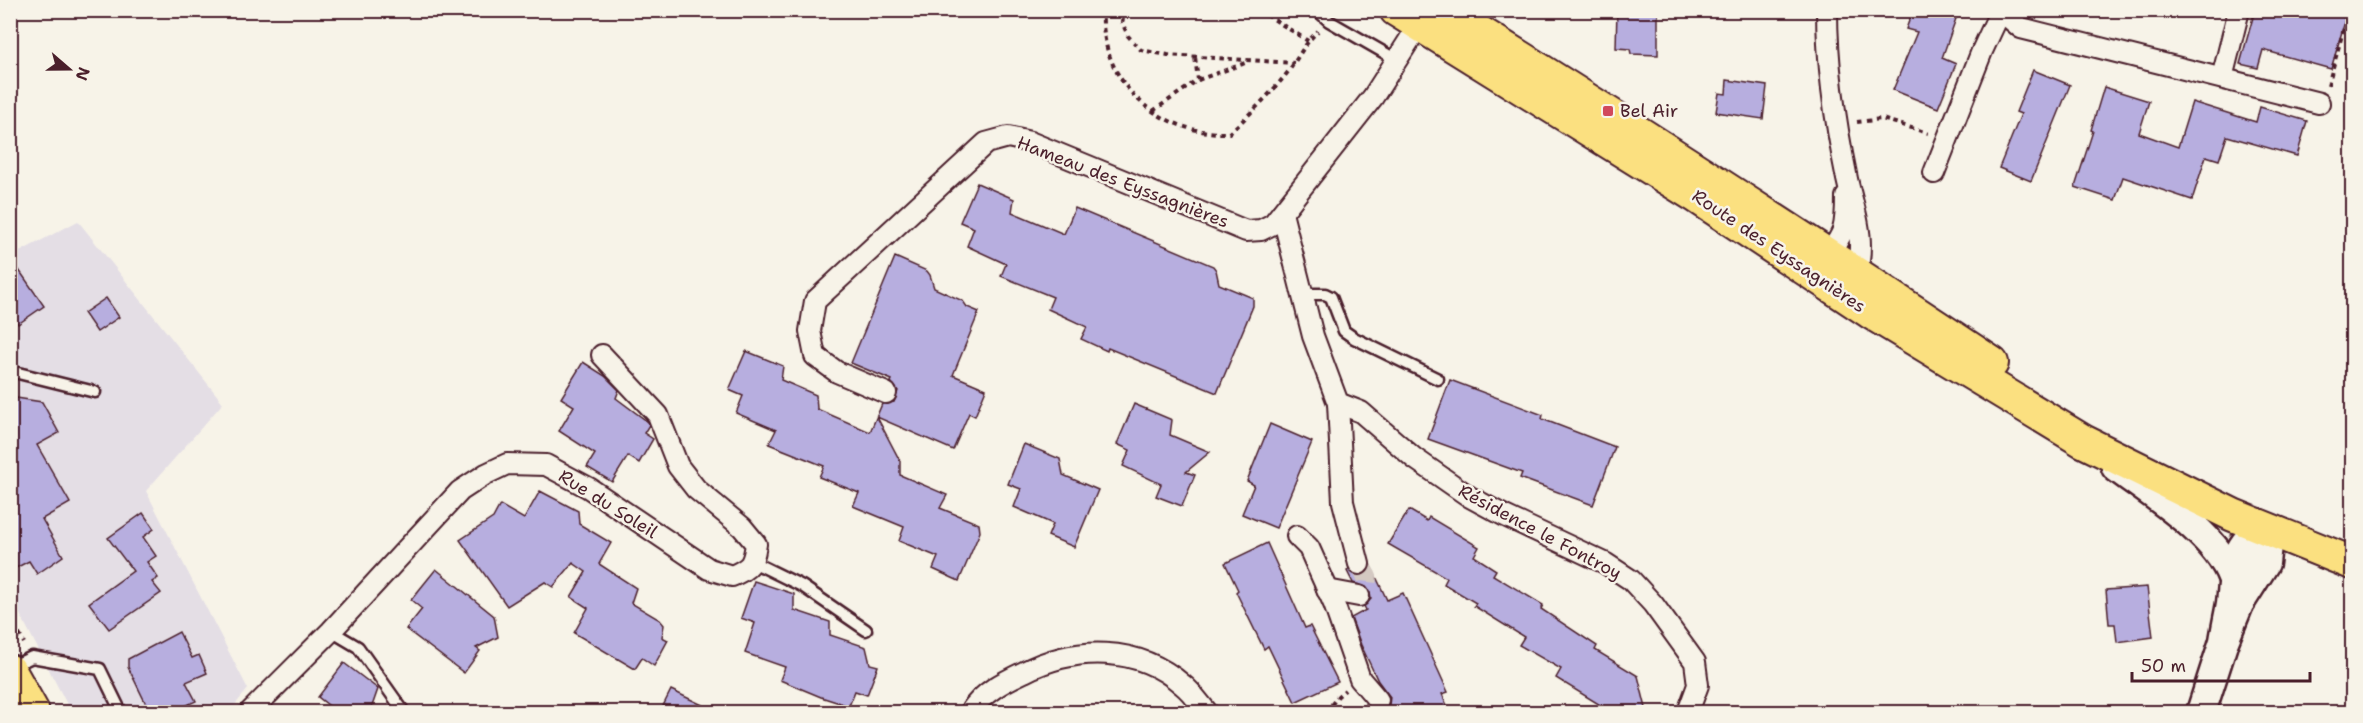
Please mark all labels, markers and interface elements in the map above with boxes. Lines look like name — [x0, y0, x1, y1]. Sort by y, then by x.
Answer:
north arrow — [39, 39, 99, 99]
text: N — [71, 64, 95, 84]
place label: Bel Air — [1620, 99, 1678, 123]
marker: Bel Air — [1601, 104, 1615, 118]
street label: Hameau des Eyssagnières — [1014, 130, 1232, 234]
street label: Route des Eyssagnières — [1687, 184, 1871, 318]
street label: Rue du Soleil — [554, 464, 663, 544]
street label: Résidence le Fontroy — [1454, 479, 1626, 585]
scale bar — [2132, 645, 2310, 683]
text: 50 m — [2141, 654, 2186, 678]

